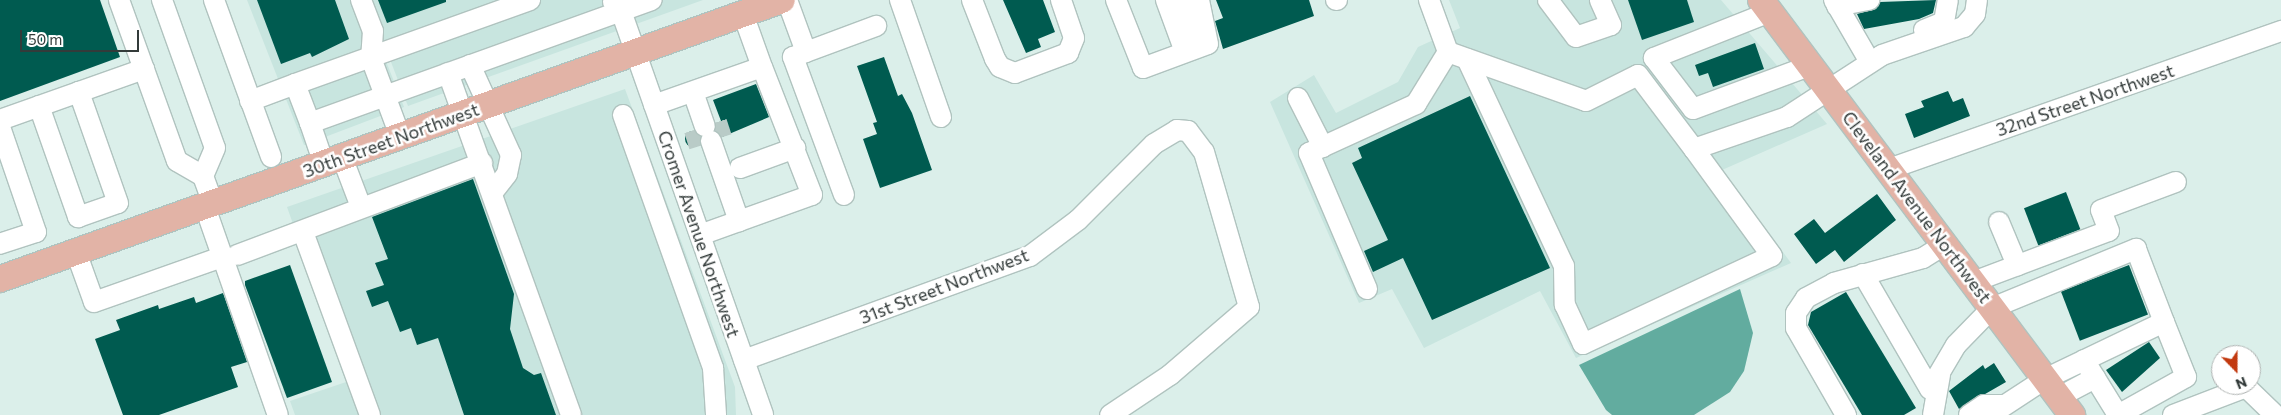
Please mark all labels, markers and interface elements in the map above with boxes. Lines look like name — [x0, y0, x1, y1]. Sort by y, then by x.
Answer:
scale bar — [22, 20, 141, 52]
text: 50 m — [28, 30, 62, 48]
street label: 32nd Street Northwest — [1993, 59, 2177, 141]
street label: 30th Street Northwest — [300, 98, 482, 182]
street label: Cleveland Avenue Northwest — [1838, 107, 1996, 307]
street label: Cromer Avenue Northwest — [653, 128, 745, 340]
street label: 31st Street Northwest — [856, 244, 1032, 328]
north arrow — [2211, 345, 2261, 395]
text: N — [2233, 374, 2249, 393]

